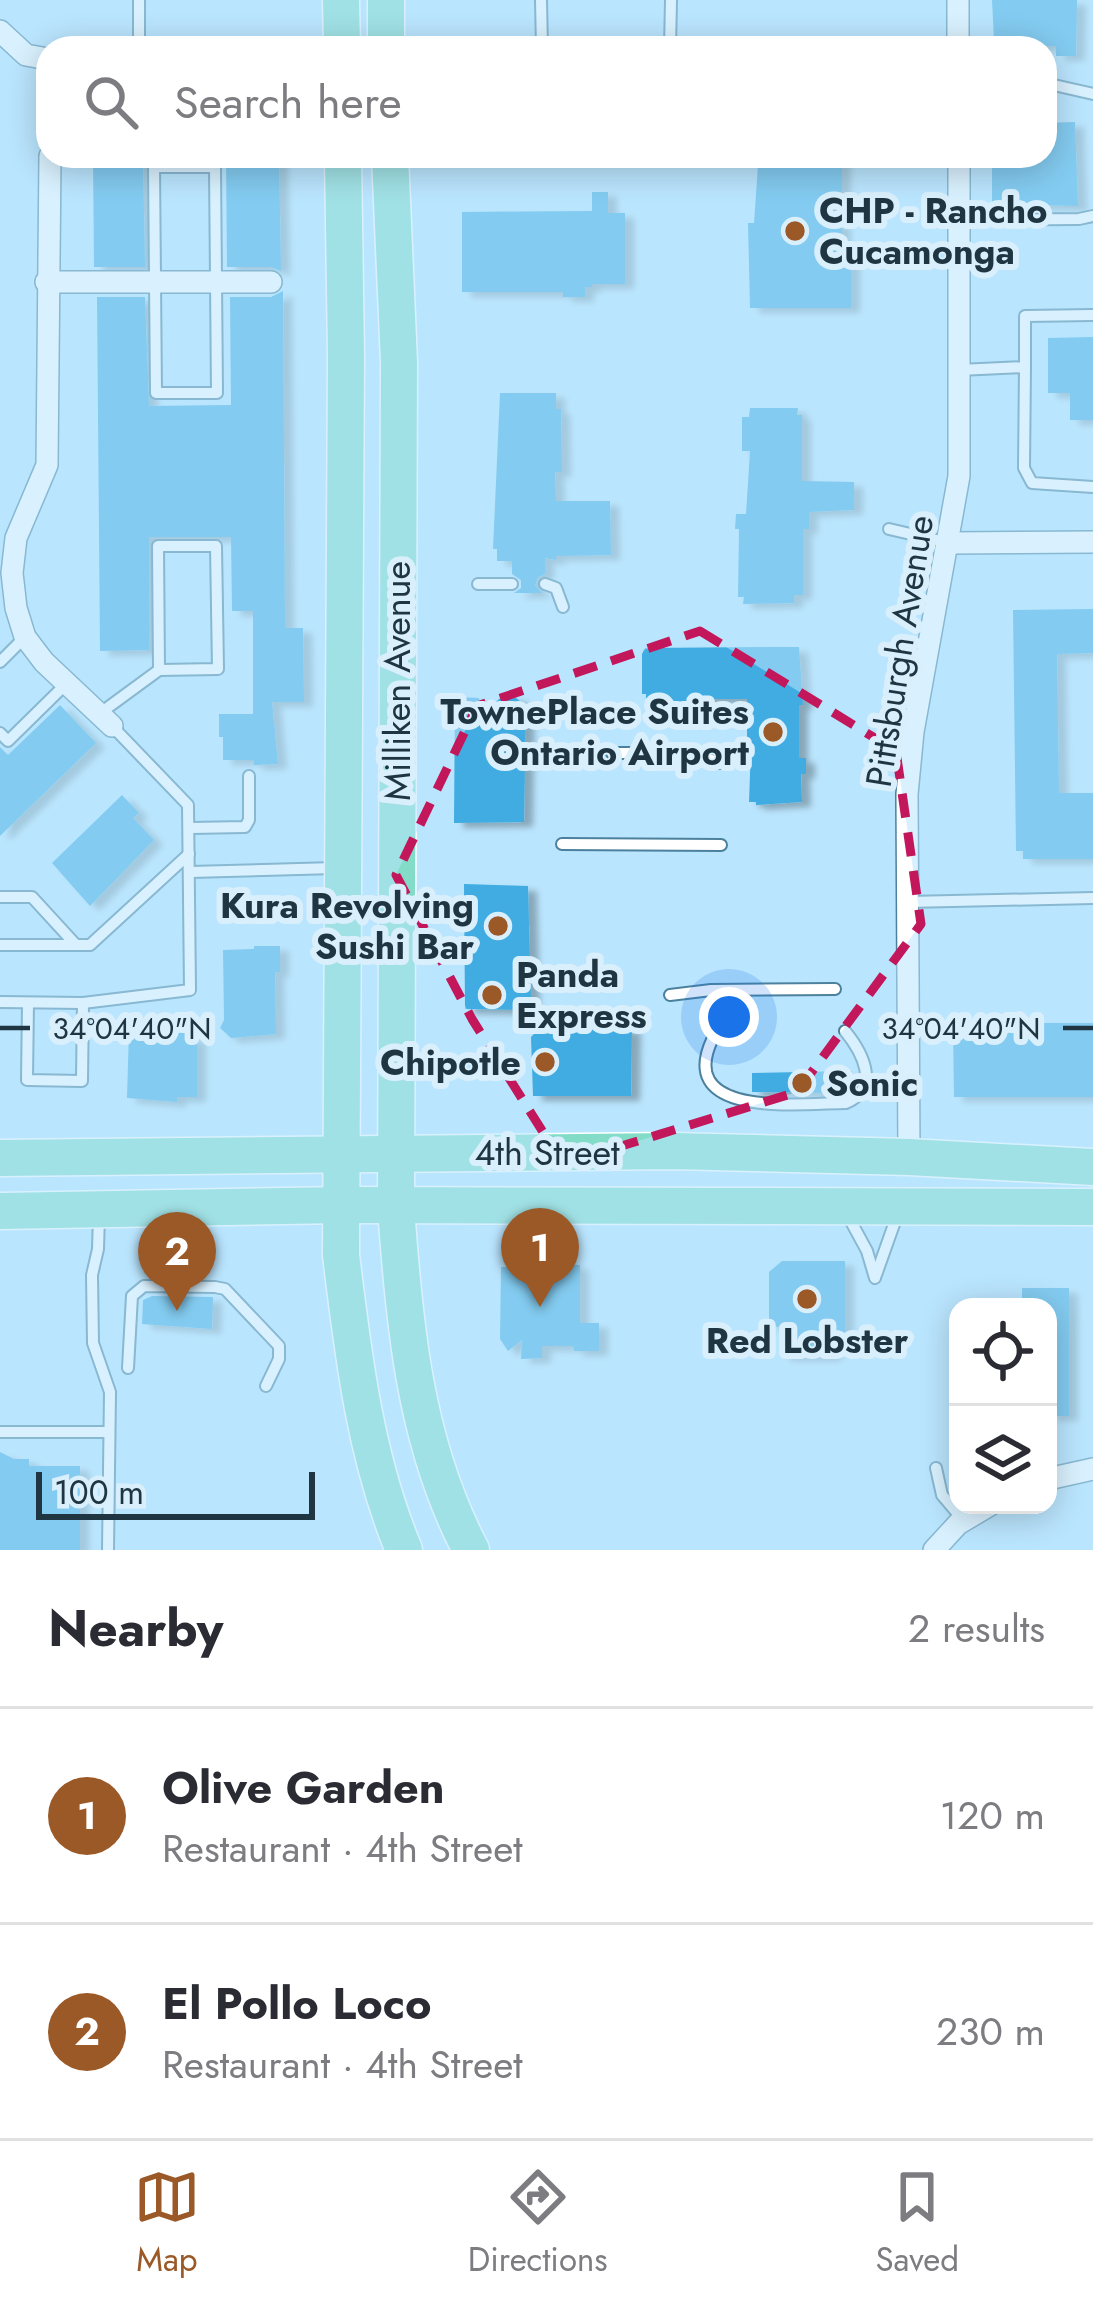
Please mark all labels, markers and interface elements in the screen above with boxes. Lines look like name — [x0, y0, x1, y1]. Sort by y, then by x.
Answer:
search box — [36, 36, 1057, 168]
icon: search — [78, 69, 144, 135]
text: Search here — [174, 70, 402, 135]
place label: CHP - Rancho Cucamonga — [819, 184, 1047, 277]
marker: CHP - Rancho Cucamonga — [782, 218, 808, 244]
street label: Pittsburgh Avenue — [852, 511, 946, 791]
street label: Milliken Avenue — [371, 561, 423, 801]
place label: TownePlace Suites Ontario Airport — [441, 685, 750, 778]
marker: TownePlace Suites Ontario Airport — [760, 719, 786, 745]
place label: Kura Revolving Sushi Bar — [220, 879, 474, 972]
marker: Kura Revolving Sushi Bar — [485, 913, 511, 939]
place label: Panda Express — [516, 948, 647, 1041]
marker: Panda Express — [479, 982, 505, 1008]
your location — [699, 987, 759, 1047]
text: 34°04'40"N — [53, 1007, 211, 1050]
text: 34°04'40"N — [882, 1007, 1040, 1050]
place label: Chipotle — [380, 1036, 521, 1088]
marker: Chipotle — [532, 1049, 558, 1075]
place label: Sonic — [826, 1057, 918, 1109]
marker: Sonic — [789, 1070, 815, 1096]
street label: 4th Street — [474, 1126, 620, 1178]
pin: 1 — [501, 1208, 579, 1307]
pin: 2 — [138, 1212, 216, 1311]
marker: Red Lobster — [794, 1286, 820, 1312]
map controls — [949, 1298, 1057, 1514]
button: locate — [949, 1298, 1057, 1406]
place label: Red Lobster — [706, 1314, 909, 1366]
button: layers — [949, 1406, 1057, 1514]
scale bar — [36, 1466, 315, 1519]
text: 100 m — [54, 1469, 144, 1516]
text: Nearby — [48, 1591, 223, 1665]
text: 2 results — [908, 1600, 1045, 1657]
text: Olive Garden — [162, 1755, 445, 1820]
text: 1 — [77, 1787, 97, 1844]
text: 120 m — [940, 1787, 1045, 1844]
text: Restaurant · 4th Street — [162, 1820, 523, 1877]
text: El Pollo Loco — [162, 1971, 431, 2036]
text: 2 — [74, 2003, 100, 2060]
text: 230 m — [936, 2003, 1045, 2060]
text: Restaurant · 4th Street — [162, 2036, 523, 2093]
tab: Map — [134, 2164, 200, 2283]
tab: Directions — [468, 2164, 608, 2283]
tab: Saved — [875, 2164, 959, 2283]

